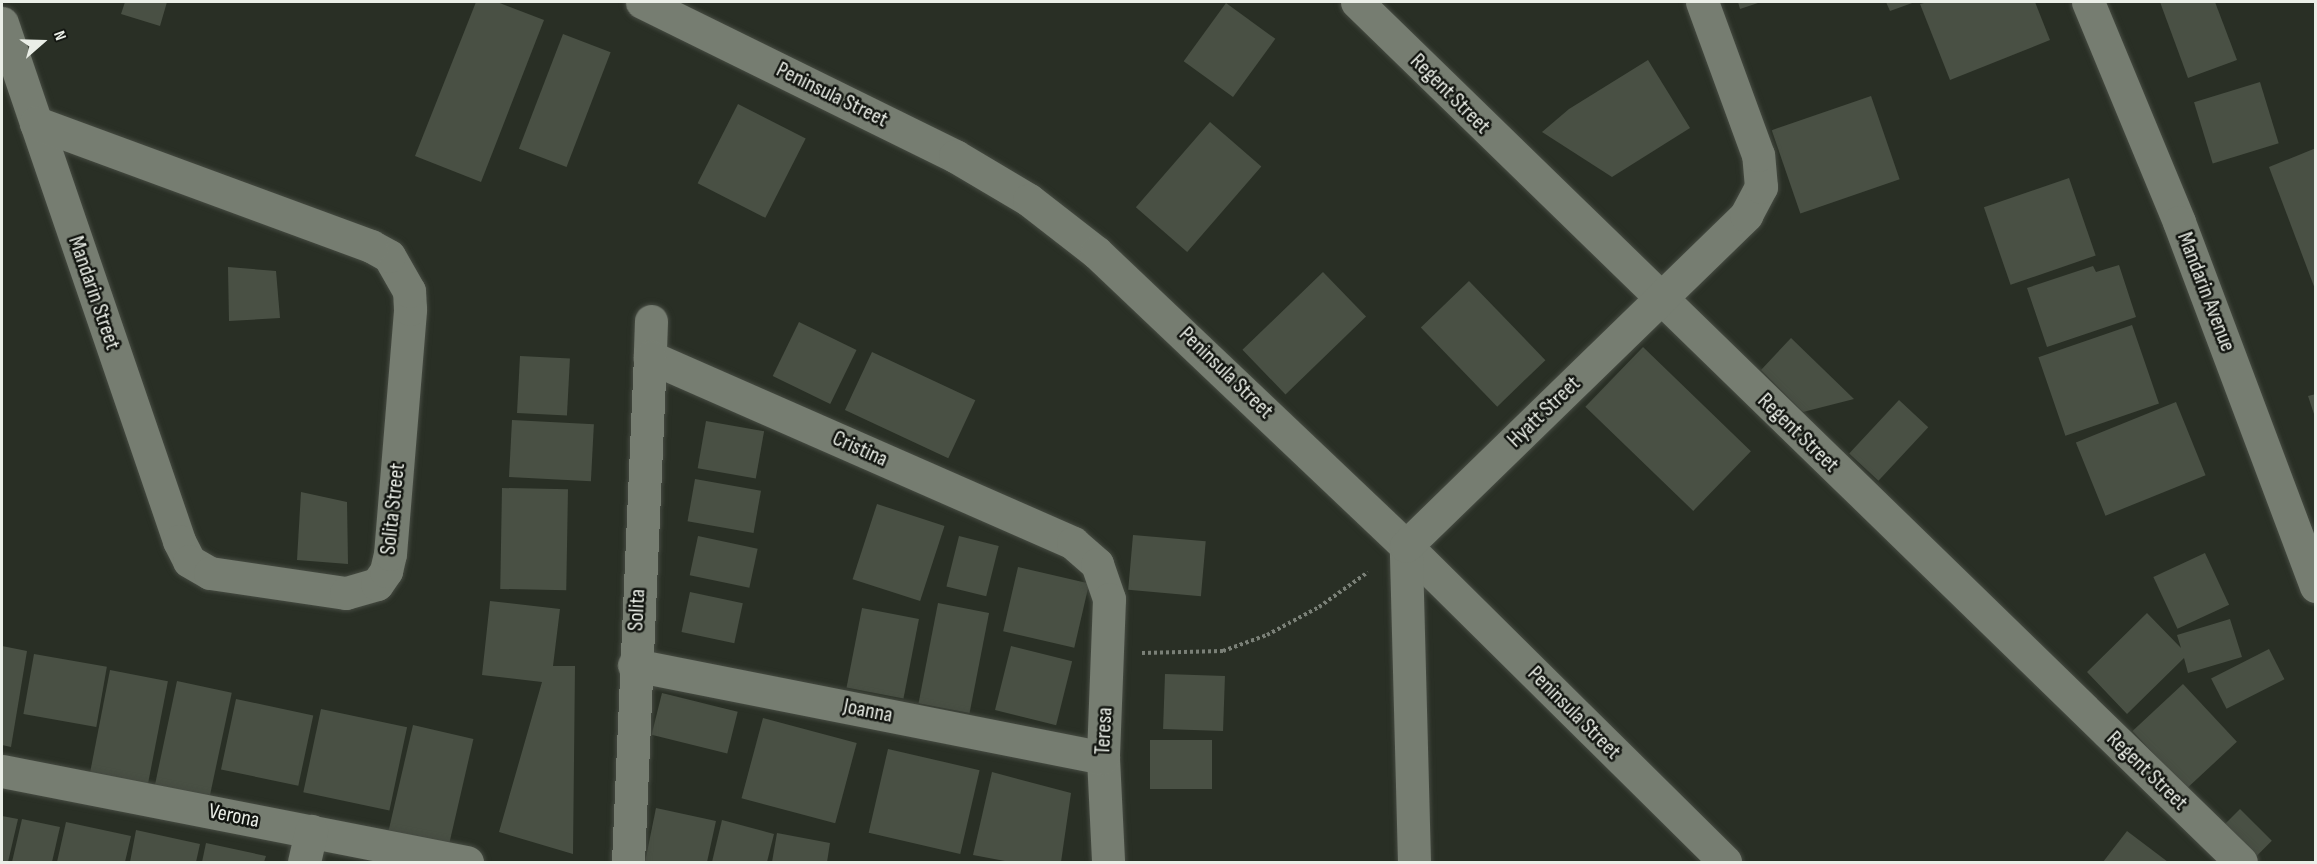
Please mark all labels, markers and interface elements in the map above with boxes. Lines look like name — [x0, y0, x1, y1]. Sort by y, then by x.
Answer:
north arrow — [12, 12, 72, 72]
text: N — [49, 28, 70, 43]
street label: Regent Street — [1404, 48, 1496, 140]
street label: Peninsula Street — [772, 57, 892, 133]
street label: Mandarin Avenue — [2171, 229, 2241, 355]
street label: Mandarin Street — [62, 233, 126, 353]
street label: Peninsula Street — [1173, 322, 1279, 424]
street label: Hyatt Street — [1502, 371, 1586, 453]
street label: Regent Street — [1752, 388, 1844, 478]
street label: Cristina — [828, 425, 892, 473]
street label: Solita Street — [375, 462, 411, 556]
street label: Solita — [623, 588, 651, 632]
street label: Peninsula Street — [1522, 661, 1626, 765]
street label: Joanna — [841, 693, 895, 729]
street label: Teresa — [1090, 707, 1118, 755]
street label: Regent Street — [2101, 726, 2193, 816]
street label: Verona — [206, 798, 262, 834]

